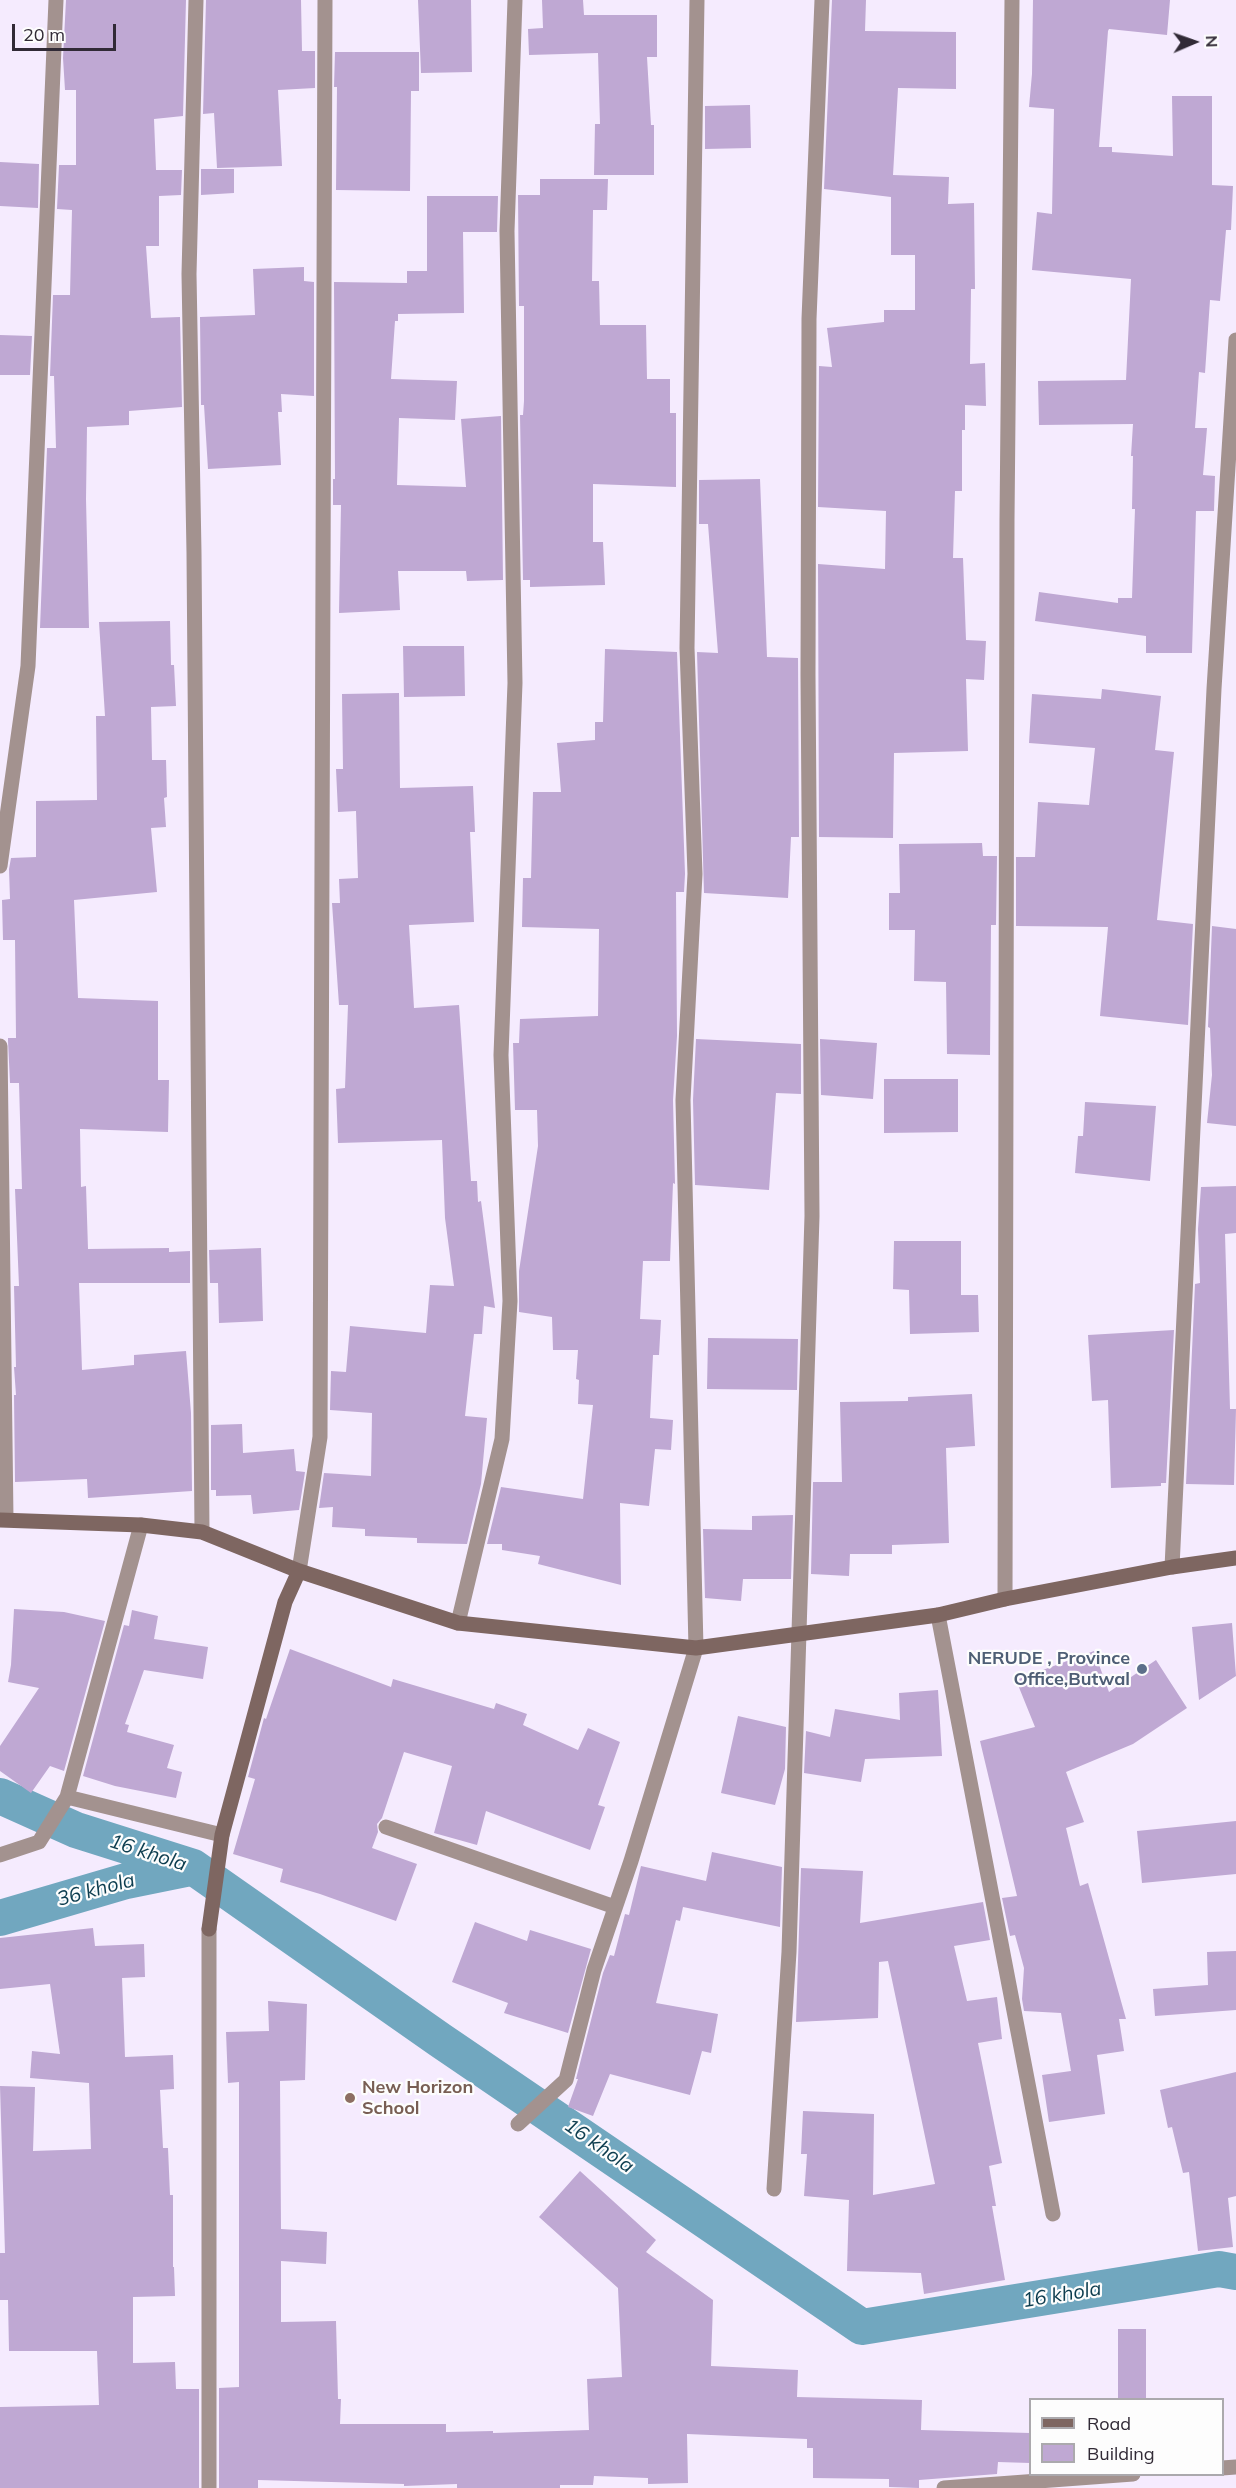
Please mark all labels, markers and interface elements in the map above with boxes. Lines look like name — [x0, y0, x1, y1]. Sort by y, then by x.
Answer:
scale bar — [15, 12, 118, 50]
north arrow — [1164, 12, 1224, 72]
text: 20 m — [23, 23, 65, 46]
text: N — [1202, 35, 1222, 48]
place label: NERUDE , Province Office,Butwal — [968, 1648, 1130, 1690]
marker: NERUDE , Province Office,Butwal — [1135, 1662, 1149, 1676]
water label: 16 khola — [107, 1829, 189, 1877]
water label: 36 khola — [55, 1868, 137, 1912]
place label: New Horizon School — [362, 2077, 473, 2120]
marker: New Horizon School — [343, 2091, 357, 2105]
water label: 16 khola — [560, 2113, 638, 2179]
water label: 16 khola — [1021, 2277, 1103, 2313]
legend — [1029, 2398, 1224, 2476]
text: Road — [1087, 2412, 1131, 2435]
text: Building — [1087, 2442, 1155, 2465]

